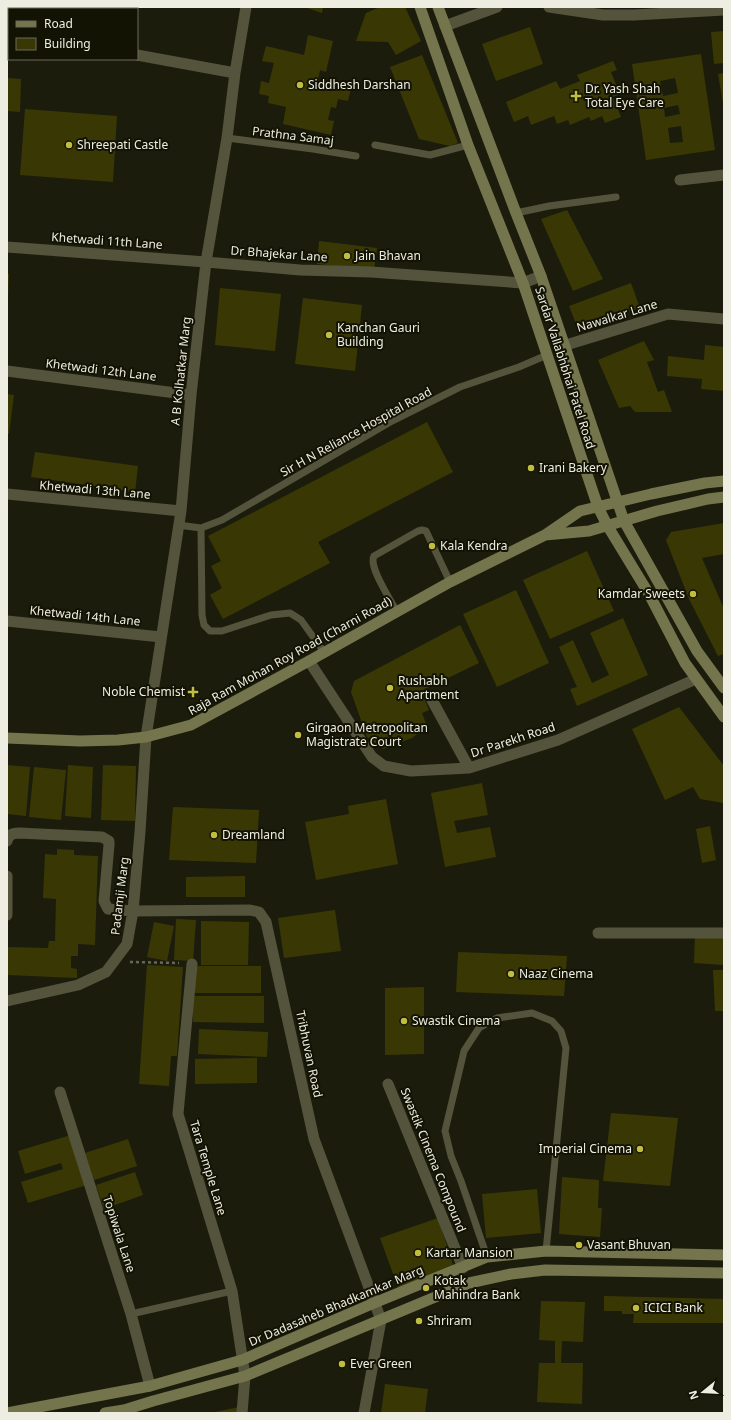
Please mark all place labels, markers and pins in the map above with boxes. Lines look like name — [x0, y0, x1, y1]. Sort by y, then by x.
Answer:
place label: Siddhesh Darshan — [308, 76, 411, 93]
marker: Siddhesh Darshan — [295, 80, 305, 90]
place label: Dr. Yash Shah Total Eye Care — [585, 80, 664, 111]
marker: Dr. Yash Shah Total Eye Care — [570, 90, 582, 102]
place label: Shreepati Castle — [77, 136, 168, 153]
marker: Shreepati Castle — [64, 140, 74, 150]
place label: Jain Bhavan — [354, 247, 421, 264]
marker: Jain Bhavan — [342, 251, 352, 261]
place label: Kanchan Gauri Building — [337, 319, 420, 350]
marker: Kanchan Gauri Building — [324, 330, 334, 340]
place label: Irani Bakery — [539, 459, 608, 476]
marker: Irani Bakery — [526, 463, 536, 473]
place label: Kala Kendra — [440, 537, 508, 554]
marker: Kala Kendra — [427, 541, 437, 551]
place label: Kamdar Sweets — [598, 585, 685, 602]
marker: Kamdar Sweets — [688, 589, 698, 599]
place label: Rushabh Apartment — [398, 672, 459, 703]
place label: Noble Chemist — [102, 683, 186, 700]
marker: Rushabh Apartment — [385, 683, 395, 693]
marker: Noble Chemist — [188, 687, 198, 697]
place label: Girgaon Metropolitan Magistrate Court — [306, 719, 428, 750]
marker: Girgaon Metropolitan Magistrate Court — [293, 730, 303, 740]
place label: Dreamland — [222, 826, 285, 843]
marker: Dreamland — [209, 830, 219, 840]
place label: Naaz Cinema — [519, 965, 593, 982]
marker: Naaz Cinema — [506, 969, 516, 979]
place label: Swastik Cinema — [412, 1012, 500, 1029]
marker: Swastik Cinema — [399, 1016, 409, 1026]
place label: Imperial Cinema — [539, 1140, 632, 1157]
marker: Imperial Cinema — [635, 1144, 645, 1154]
place label: Vasant Bhuvan — [587, 1236, 671, 1253]
marker: Vasant Bhuvan — [574, 1240, 584, 1250]
place label: Kartar Mansion — [426, 1244, 513, 1261]
marker: Kartar Mansion — [413, 1248, 423, 1258]
place label: Kotak Mahindra Bank — [434, 1272, 520, 1303]
marker: Kotak Mahindra Bank — [421, 1283, 431, 1293]
place label: ICICI Bank — [644, 1299, 703, 1316]
marker: ICICI Bank — [631, 1303, 641, 1313]
place label: Shriram — [427, 1312, 472, 1329]
marker: Shriram — [414, 1316, 424, 1326]
place label: Ever Green — [350, 1355, 412, 1372]
marker: Ever Green — [337, 1359, 347, 1369]

